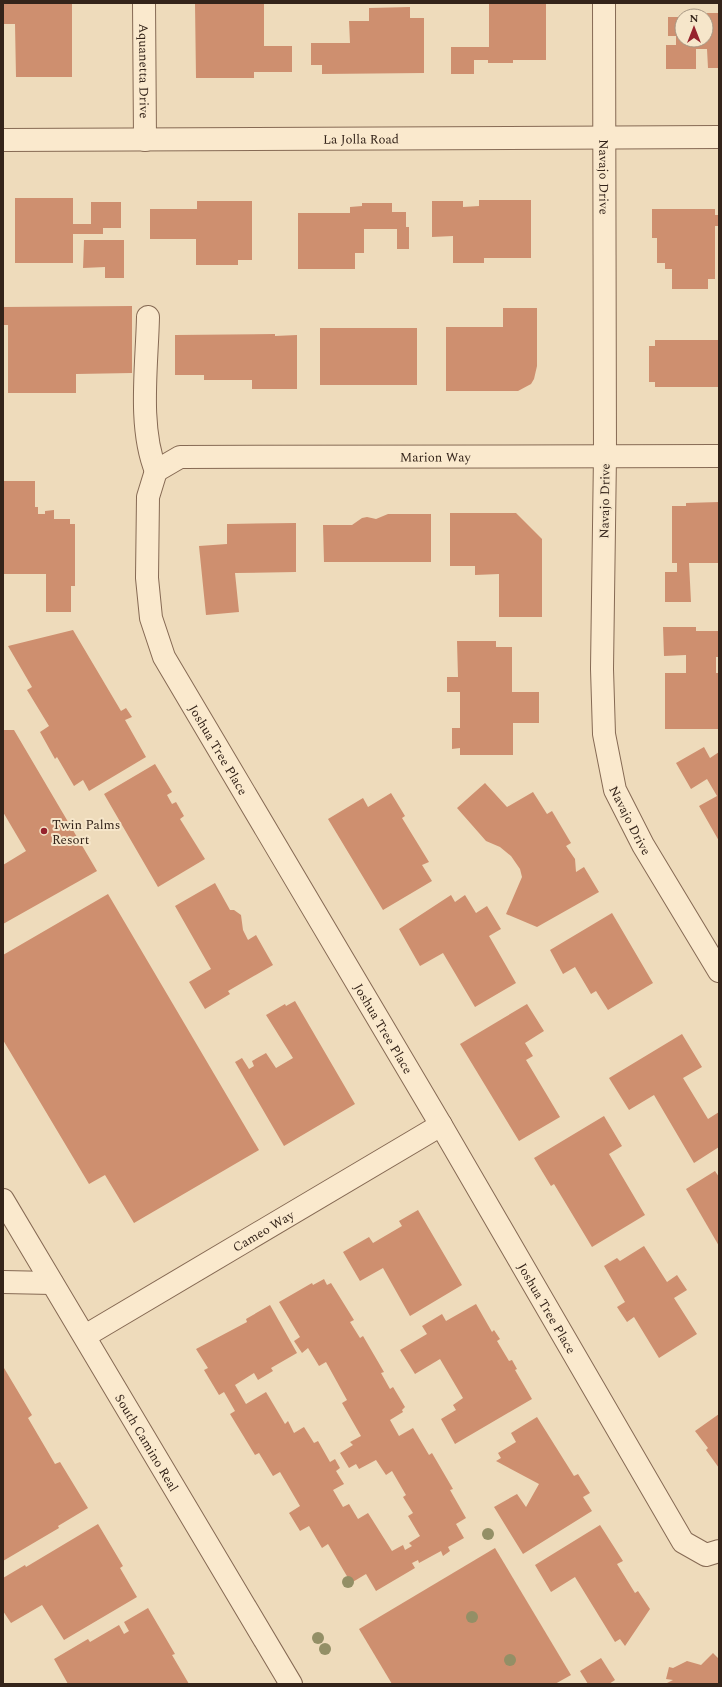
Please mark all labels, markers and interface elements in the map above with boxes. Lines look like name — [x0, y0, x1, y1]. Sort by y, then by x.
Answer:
north arrow — [674, 8, 714, 48]
text: N — [690, 10, 699, 27]
street label: Aquanetta Drive — [133, 23, 154, 119]
street label: La Jolla Road — [323, 129, 399, 150]
street label: Navajo Drive — [593, 139, 613, 215]
street label: Marion Way — [400, 447, 471, 468]
street label: Navajo Drive — [594, 463, 616, 539]
street label: Joshua Tree Place — [183, 701, 253, 799]
street label: Navajo Drive — [603, 782, 656, 859]
place label: Twin Palms Resort — [52, 815, 120, 850]
marker: Twin Palms Resort — [39, 826, 49, 836]
street label: Joshua Tree Place — [348, 980, 418, 1078]
street label: Cameo Way — [229, 1205, 299, 1257]
street label: Joshua Tree Place — [512, 1259, 581, 1358]
street label: South Camino Real — [109, 1390, 183, 1496]

